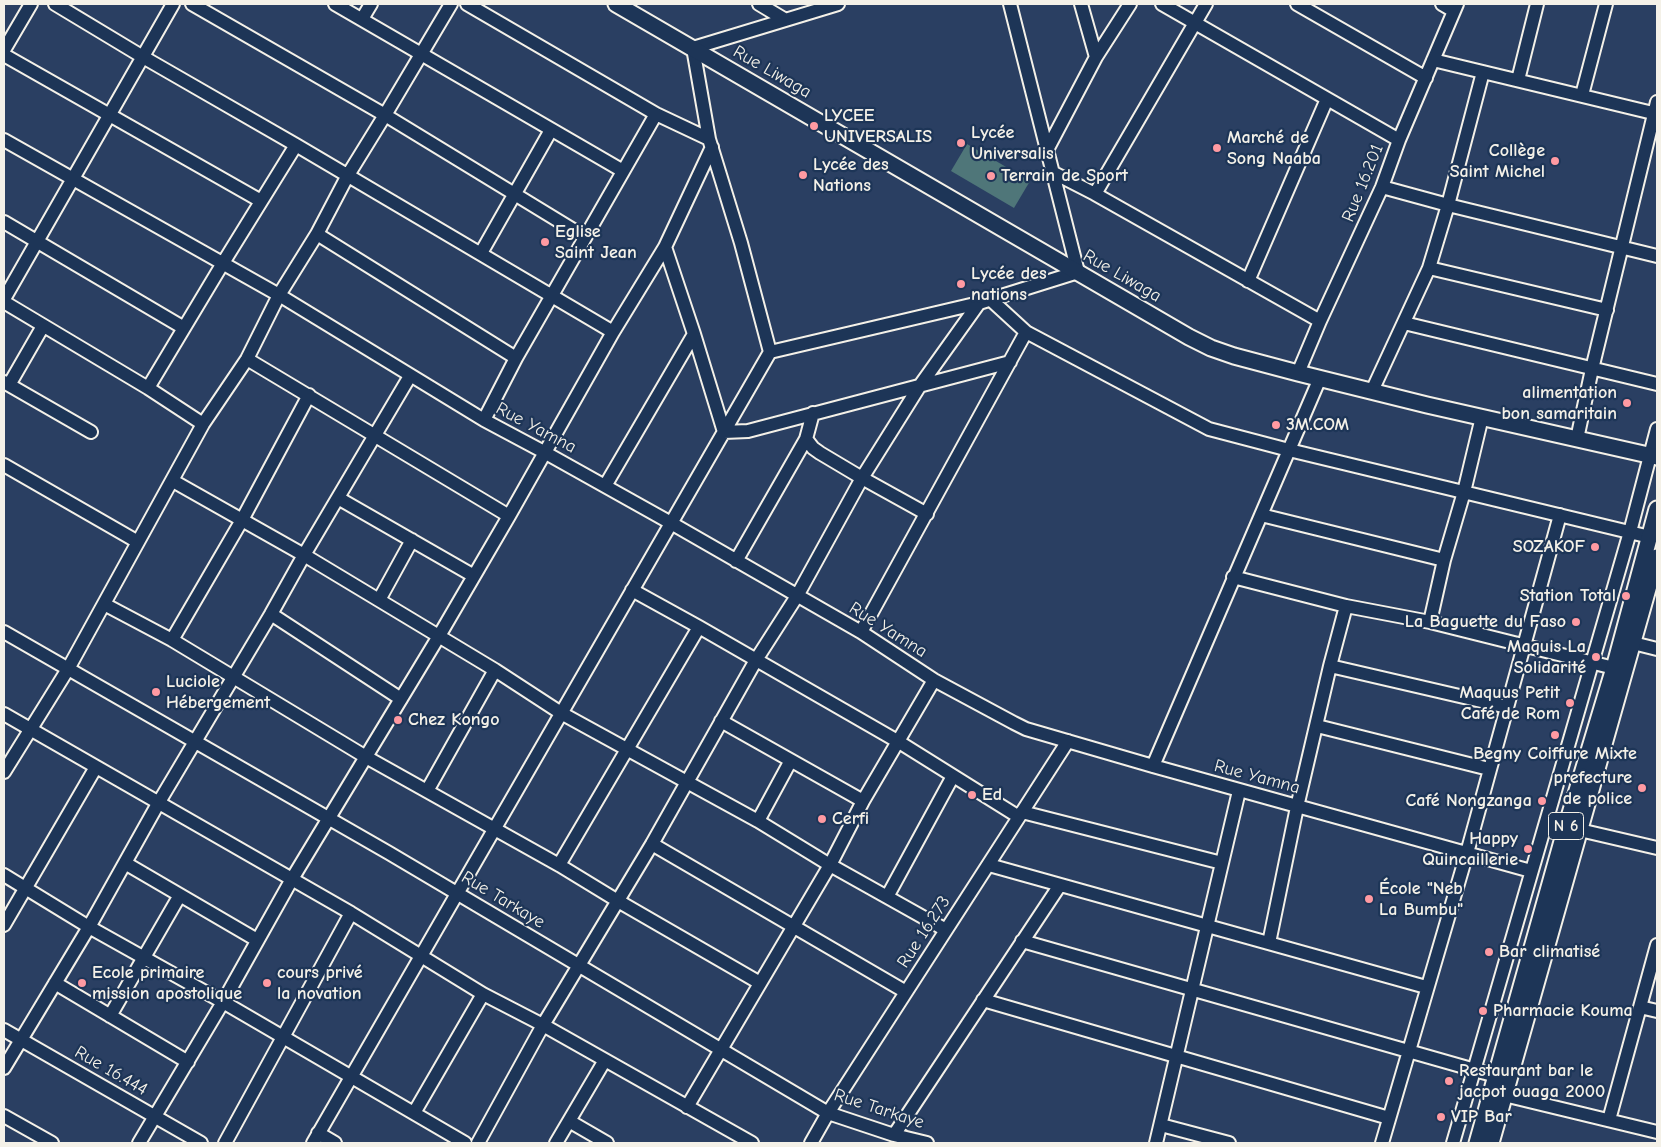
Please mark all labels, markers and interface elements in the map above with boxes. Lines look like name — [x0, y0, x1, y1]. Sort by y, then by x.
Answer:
street label: Rue Liwaga — [729, 41, 815, 103]
place label: LYCEE UNIVERSALIS — [824, 105, 932, 148]
marker: LYCEE UNIVERSALIS — [808, 120, 820, 132]
place label: Lycée Universalis — [971, 122, 1054, 164]
place label: Marché de Song Naaba — [1227, 127, 1321, 170]
marker: Lycée Universalis — [955, 137, 967, 149]
place label: Collège Saint Michel — [1450, 140, 1545, 182]
street label: Rue 16.201 — [1338, 141, 1388, 225]
marker: Marché de Song Naaba — [1211, 142, 1223, 154]
place label: Lycée des Nations — [813, 154, 889, 196]
marker: Collège Saint Michel — [1549, 155, 1561, 167]
place label: Terrain de Sport — [1001, 165, 1128, 187]
marker: Lycée des Nations — [797, 169, 809, 181]
marker: Terrain de Sport — [985, 170, 997, 182]
place label: Eglise Saint Jean — [555, 221, 637, 264]
marker: Eglise Saint Jean — [539, 236, 551, 248]
street label: Rue Liwaga — [1079, 245, 1165, 307]
place label: Lycée des nations — [971, 263, 1047, 306]
marker: Lycée des nations — [955, 278, 967, 290]
place label: alimentation bon samaritain — [1501, 382, 1617, 424]
marker: alimentation bon samaritain — [1621, 397, 1633, 409]
street label: Rue Yamna — [492, 398, 580, 458]
place label: 3M.COM — [1286, 414, 1349, 436]
marker: 3M.COM — [1270, 419, 1282, 431]
place label: SOZAKOF — [1513, 536, 1585, 558]
marker: SOZAKOF — [1589, 541, 1601, 553]
place label: Station Total — [1520, 585, 1616, 607]
marker: Station Total — [1620, 590, 1632, 602]
street label: Rue Yamna — [845, 598, 931, 662]
place label: La Baguette du Faso — [1405, 611, 1566, 633]
marker: La Baguette du Faso — [1570, 616, 1582, 628]
place label: Maquis La Solidarité — [1507, 636, 1586, 679]
marker: Maquis La Solidarité — [1590, 651, 1602, 663]
place label: Luciole Hébergement — [166, 671, 270, 714]
place label: Maquus Petit Café de Rom — [1459, 682, 1560, 724]
marker: Luciole Hébergement — [150, 686, 162, 698]
marker: Maquus Petit Café de Rom — [1564, 697, 1576, 709]
place label: Chez Kongo — [408, 709, 500, 731]
marker: Chez Kongo — [392, 714, 404, 726]
marker: Begny Coiffure Mixte — [1549, 729, 1561, 741]
place label: Begny Coiffure Mixte — [1473, 743, 1637, 765]
street label: Rue Yamna — [1212, 755, 1302, 799]
place label: prefecture de police — [1554, 767, 1632, 810]
marker: prefecture de police — [1636, 782, 1648, 794]
place label: Ed — [982, 784, 1002, 806]
marker: Ed — [966, 789, 978, 801]
place label: Café Nongzanga — [1406, 790, 1532, 812]
marker: Café Nongzanga — [1536, 795, 1548, 807]
place label: Cerfi — [832, 808, 869, 830]
road number: N 6 — [1548, 812, 1584, 839]
marker: Cerfi — [816, 813, 828, 825]
place label: Happy Quincaillerie — [1422, 828, 1518, 871]
marker: Happy Quincaillerie — [1522, 843, 1534, 855]
street label: Rue Tarkaye — [457, 867, 549, 933]
place label: École "Neb La Bumbu" — [1379, 878, 1463, 921]
street label: Rue 16.273 — [893, 892, 955, 972]
marker: École "Neb La Bumbu" — [1363, 893, 1375, 905]
place label: Bar climatisé — [1499, 941, 1600, 963]
marker: Bar climatisé — [1483, 946, 1495, 958]
place label: Ecole primaire mission apostolique — [92, 962, 242, 1004]
place label: cours privé la novation — [277, 962, 363, 1004]
marker: Ecole primaire mission apostolique — [76, 977, 88, 989]
marker: cours privé la novation — [261, 977, 273, 989]
place label: Pharmacie Kouma — [1493, 1000, 1633, 1022]
marker: Pharmacie Kouma — [1477, 1005, 1489, 1017]
street label: Rue 16.444 — [71, 1041, 151, 1101]
place label: Restaurant bar le jacpot ouaga 2000 — [1459, 1060, 1605, 1102]
marker: Restaurant bar le jacpot ouaga 2000 — [1443, 1075, 1455, 1087]
street label: Rue Tarkaye — [831, 1084, 927, 1134]
place label: VIP Bar — [1451, 1106, 1512, 1128]
marker: VIP Bar — [1435, 1111, 1447, 1123]

